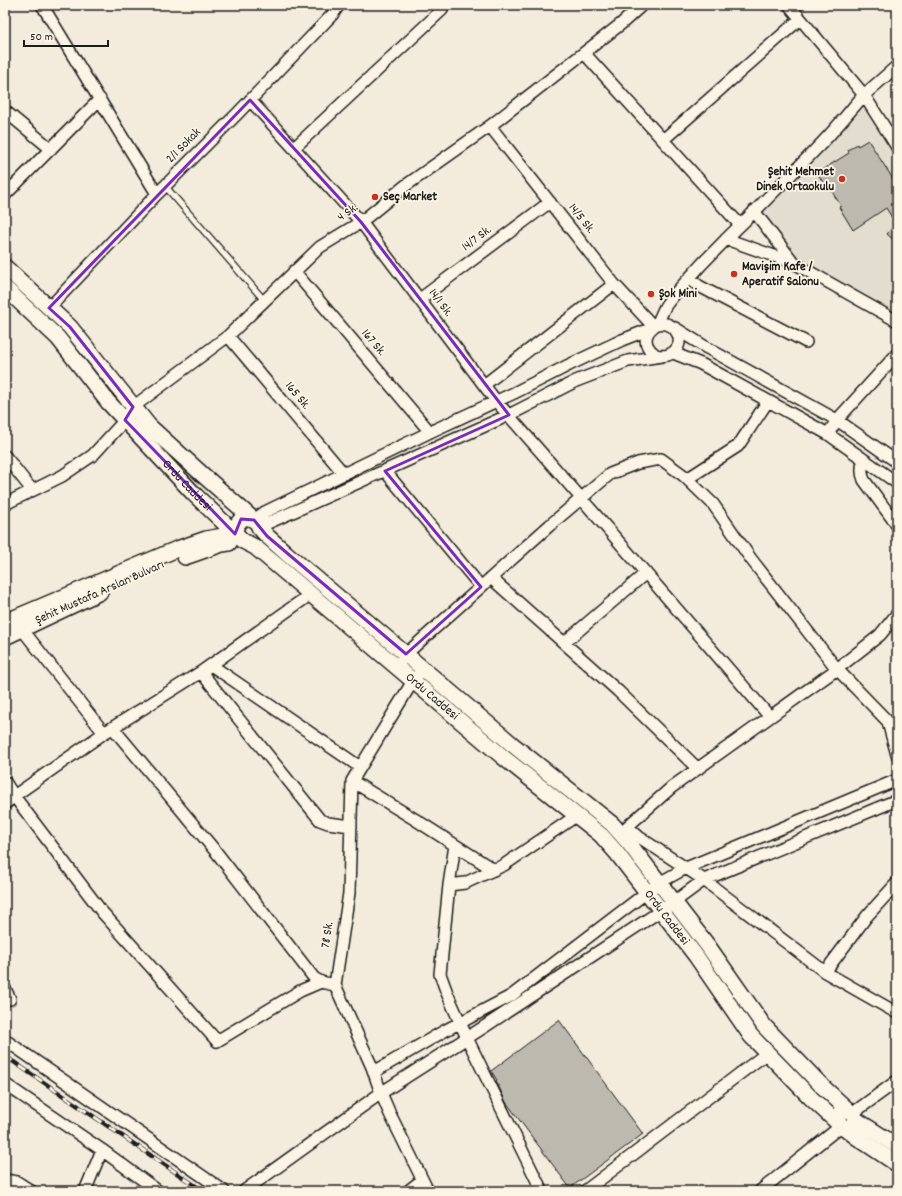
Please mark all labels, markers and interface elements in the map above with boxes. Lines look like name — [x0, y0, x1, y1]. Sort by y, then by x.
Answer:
scale bar — [24, 22, 108, 48]
text: 50 m — [30, 29, 53, 46]
street label: 2/1 Sokak — [162, 124, 206, 168]
place label: Şehit Mehmet Dinek Ortaokulu — [756, 163, 834, 197]
marker: Şehit Mehmet Dinek Ortaokulu — [837, 174, 847, 184]
place label: Seç Market — [383, 188, 437, 207]
marker: Seç Market — [370, 192, 380, 202]
street label: 4 Sk. — [334, 199, 362, 227]
street label: 14/5 Sk. — [563, 200, 599, 238]
street label: 14/7 Sk. — [458, 221, 496, 257]
place label: Mavişim Kafe / Aperatif Salonu — [742, 258, 819, 292]
marker: Mavişim Kafe / Aperatif Salonu — [729, 269, 739, 279]
street label: 14/1 Sk. — [423, 285, 457, 321]
place label: Şok Mini — [659, 285, 697, 304]
marker: Şok Mini — [646, 289, 656, 299]
street label: 167 Sk. — [356, 325, 390, 361]
street label: 165 Sk. — [280, 378, 314, 414]
street label: Ordu Caddesi — [157, 456, 217, 516]
street label: Şehit Mustafa Arslan Bulvarı — [32, 556, 168, 630]
street label: Ordu Caddesi — [401, 668, 463, 725]
street label: Ordu Caddesi — [639, 886, 694, 950]
street label: 78 Sk. — [317, 920, 339, 950]

